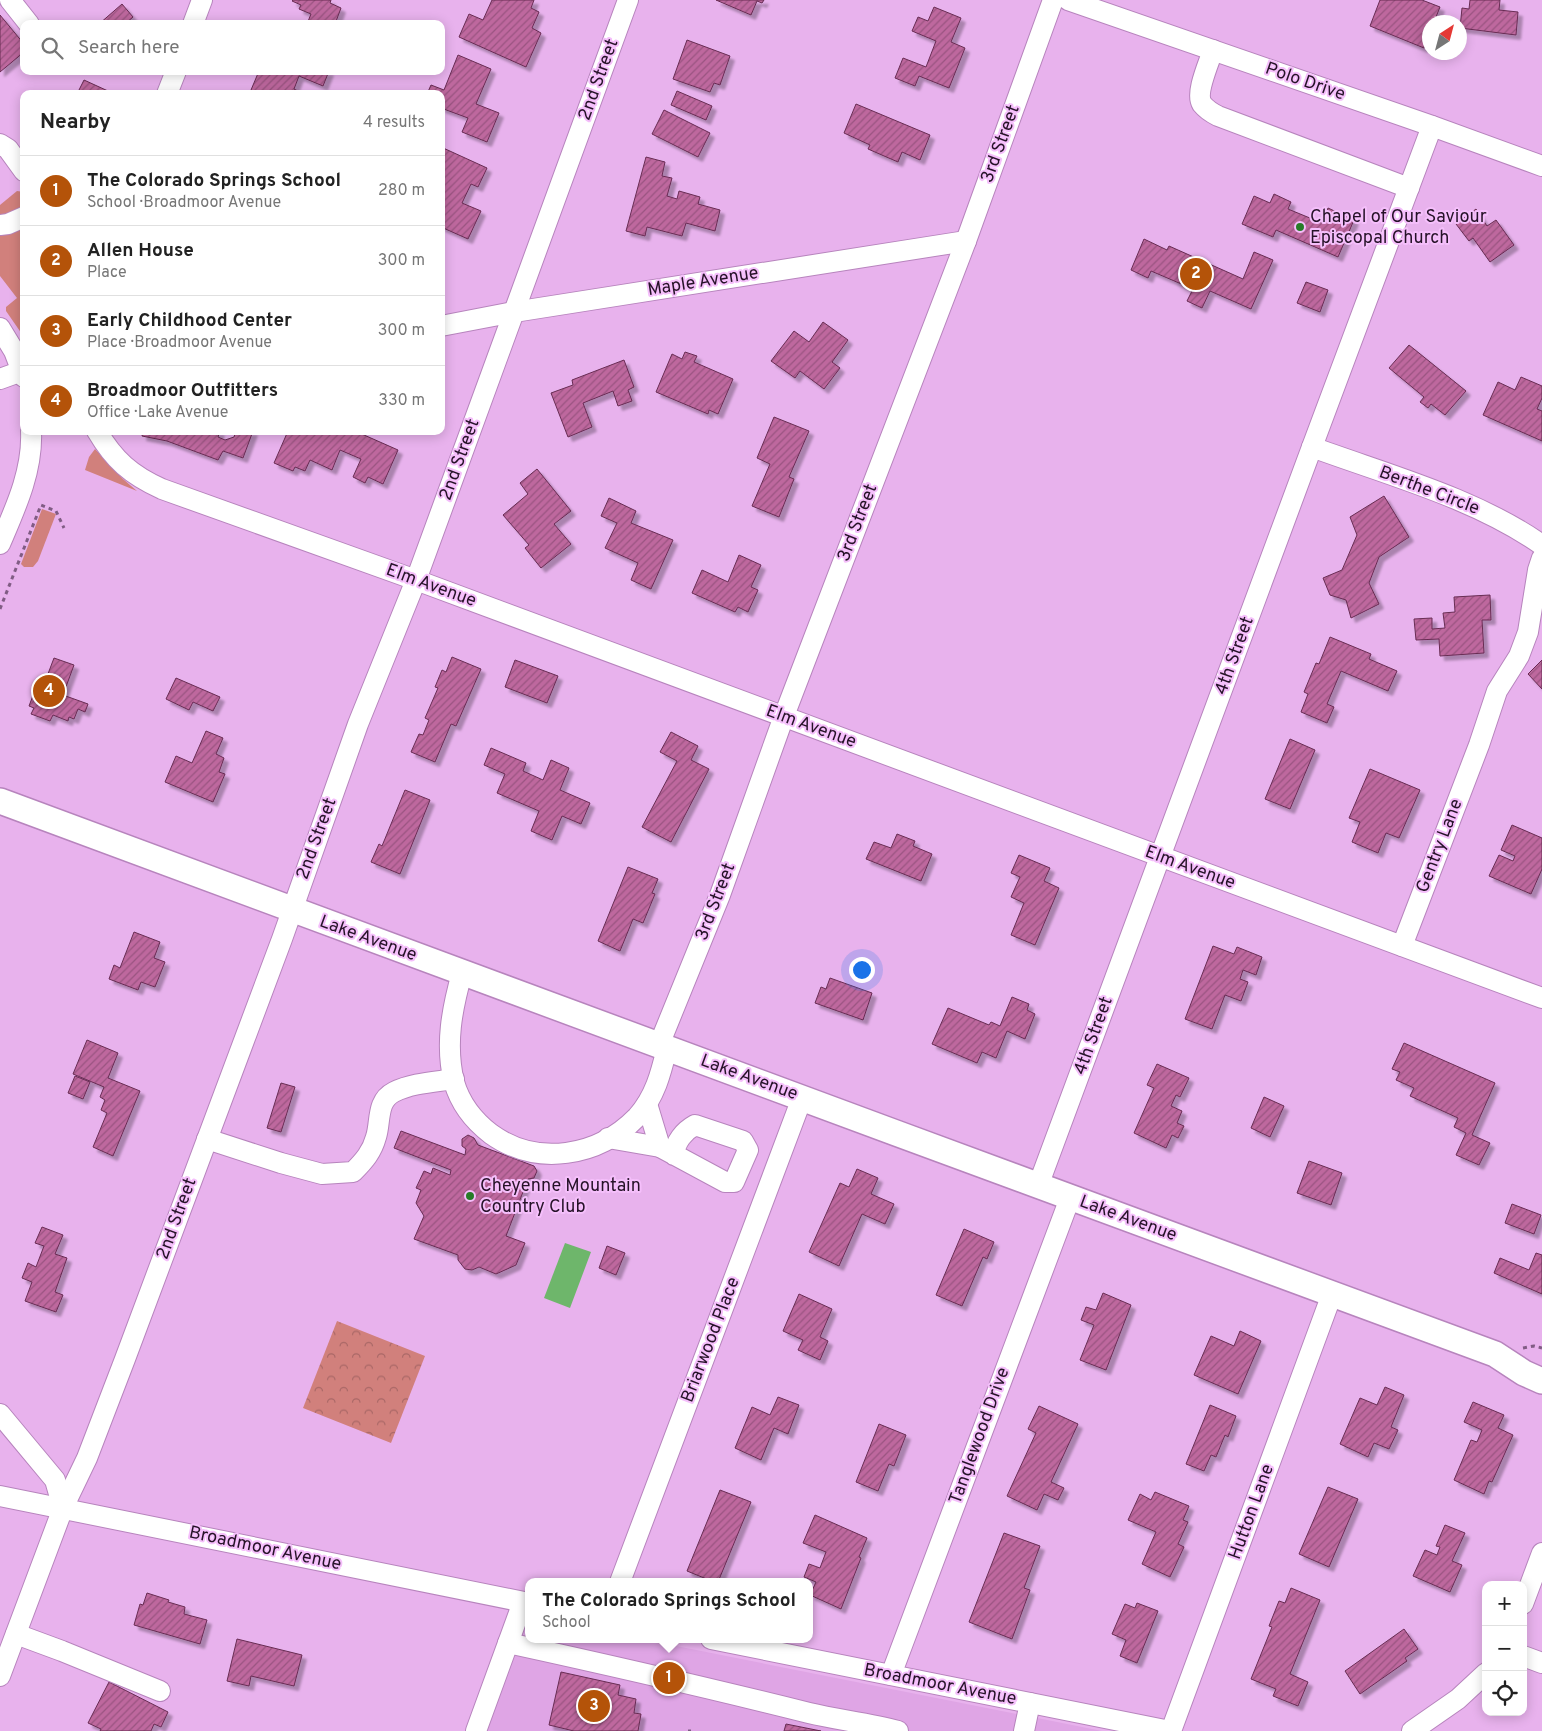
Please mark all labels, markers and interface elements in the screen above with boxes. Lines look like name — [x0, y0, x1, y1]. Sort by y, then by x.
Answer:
north arrow — [1422, 15, 1467, 60]
search box — [20, 20, 445, 75]
icon: search — [38, 34, 66, 62]
text: Search here — [78, 36, 180, 60]
street label: 2nd Street — [574, 36, 624, 124]
street label: Polo Drive — [1262, 58, 1348, 106]
street label: 3rd Street — [976, 102, 1026, 186]
text: Nearby — [40, 109, 111, 136]
text: 4 results — [363, 113, 425, 133]
text: The Colorado Springs School — [87, 169, 341, 193]
text: 1 — [53, 181, 59, 201]
text: 280 m — [378, 181, 425, 201]
text: School · Broadmoor Avenue — [87, 193, 281, 213]
place label: Chapel of Our Saviour Episcopal Church — [1310, 206, 1487, 250]
marker: Chapel of Our Saviour Episcopal Church — [1294, 221, 1306, 233]
text: Allen House — [87, 239, 194, 263]
text: 2 — [51, 251, 61, 271]
text: 300 m — [378, 251, 425, 271]
pin: 2 — [1180, 255, 1212, 293]
street label: Maple Avenue — [646, 262, 760, 302]
text: Place — [87, 263, 127, 283]
text: Early Childhood Center — [87, 309, 292, 333]
text: 3 — [51, 321, 61, 341]
text: 300 m — [378, 321, 425, 341]
text: Place · Broadmoor Avenue — [87, 333, 272, 353]
text: Broadmoor Outfitters — [87, 379, 278, 403]
text: 4 — [51, 391, 61, 411]
text: 330 m — [378, 391, 425, 411]
text: Office · Lake Avenue — [87, 403, 228, 423]
street label: 2nd Street — [435, 416, 485, 504]
street label: Berthe Circle — [1375, 461, 1483, 521]
street label: 3rd Street — [833, 481, 883, 565]
street label: Elm Avenue — [383, 559, 479, 613]
street label: 4th Street — [1210, 614, 1260, 698]
pin: 4 — [33, 672, 65, 710]
street label: Elm Avenue — [763, 700, 859, 754]
street label: 2nd Street — [292, 795, 342, 883]
street label: Gentry Lane — [1412, 796, 1468, 896]
street label: Elm Avenue — [1142, 841, 1238, 895]
street label: 3rd Street — [691, 860, 741, 944]
street label: Lake Avenue — [316, 911, 420, 967]
your location — [849, 957, 875, 983]
street label: 4th Street — [1069, 994, 1119, 1078]
street label: Lake Avenue — [697, 1050, 801, 1106]
street label: 2nd Street — [152, 1175, 202, 1263]
place label: Cheyenne Mountain Country Club — [480, 1175, 641, 1219]
marker: Cheyenne Mountain Country Club — [464, 1190, 476, 1202]
street label: Lake Avenue — [1076, 1191, 1180, 1247]
street label: Briarwood Place — [677, 1274, 745, 1406]
street label: Tanglewood Drive — [945, 1364, 1015, 1508]
street label: Hutton Lane — [1224, 1461, 1280, 1563]
street label: Broadmoor Avenue — [187, 1522, 343, 1576]
popup — [525, 1578, 813, 1643]
map controls — [1482, 1581, 1527, 1716]
button: + — [1482, 1581, 1527, 1626]
text: The Colorado Springs School — [542, 1589, 796, 1613]
text: School — [542, 1613, 591, 1633]
button: − — [1482, 1626, 1527, 1671]
pin: 1 — [653, 1659, 685, 1697]
street label: Broadmoor Avenue — [862, 1659, 1018, 1711]
button: locate — [1482, 1671, 1527, 1716]
pin: 3 — [578, 1687, 610, 1725]

